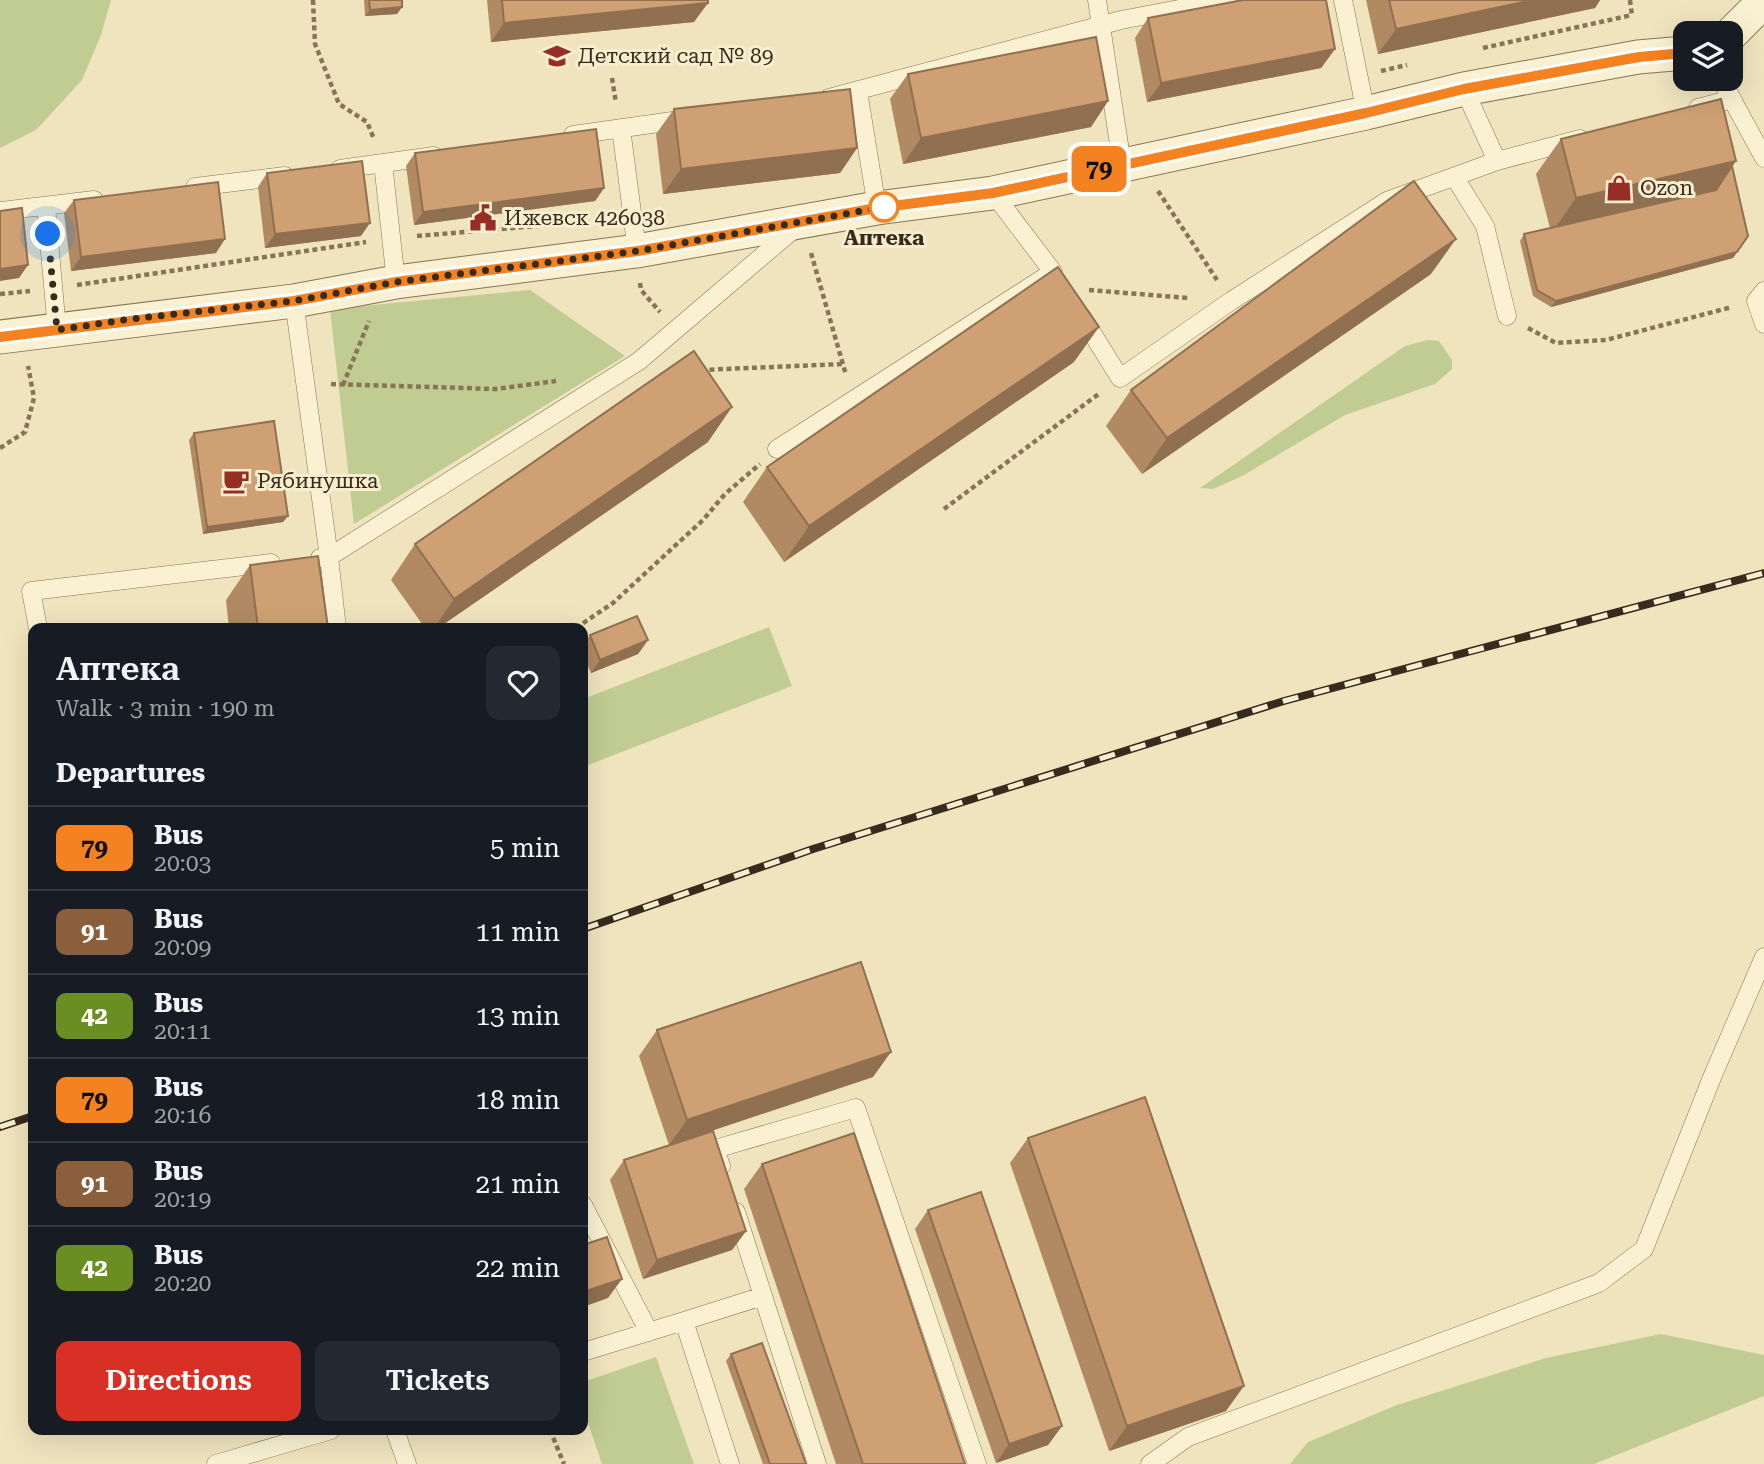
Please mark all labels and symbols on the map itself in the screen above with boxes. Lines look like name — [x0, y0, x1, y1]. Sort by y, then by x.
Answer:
school or university icon: Детский сад № 89 — [542, 41, 572, 71]
place label: Детский сад № 89 — [578, 44, 774, 68]
line badge: 79 — [1068, 146, 1130, 192]
shop icon: Ozon — [1604, 173, 1634, 203]
place label: Ozon — [1640, 176, 1693, 200]
marker: Аптека — [869, 192, 899, 222]
public building icon: Ижевск 426038 — [468, 203, 498, 233]
place label: Ижевск 426038 — [504, 206, 665, 230]
your location — [30, 216, 65, 251]
place label: Аптека — [844, 226, 925, 250]
cafe icon: Рябинушка — [221, 466, 251, 496]
place label: Рябинушка — [257, 469, 379, 493]

